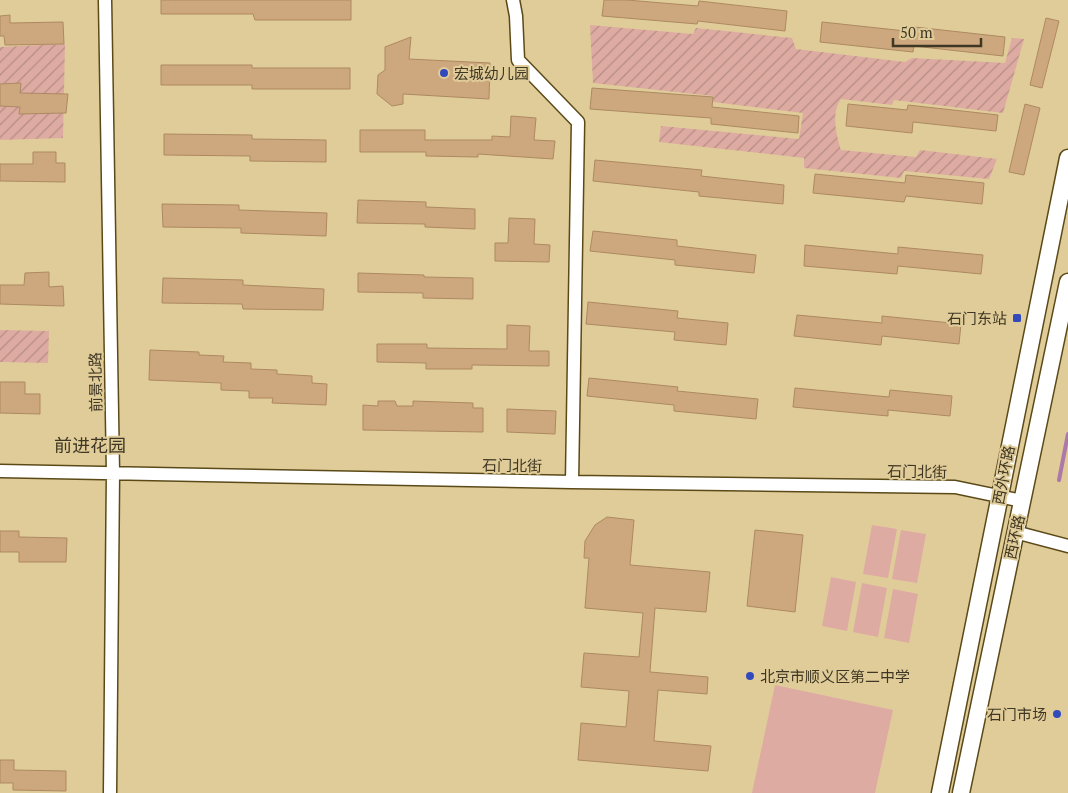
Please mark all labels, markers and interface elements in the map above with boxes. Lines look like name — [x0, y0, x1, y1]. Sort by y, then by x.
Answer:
scale bar — [893, 15, 980, 47]
text: 50 m — [900, 22, 933, 42]
place label: 宏城幼儿园 — [454, 63, 529, 83]
marker: 宏城幼儿园 — [438, 67, 450, 79]
place label: 石门东站 — [947, 308, 1007, 328]
marker: 石门东站 — [1011, 312, 1023, 324]
street label: 前景北路 — [84, 352, 106, 412]
district label: 前进花园 — [54, 433, 126, 457]
street label: 西外环路 — [987, 444, 1019, 506]
street label: 石门北街 — [482, 454, 542, 476]
street label: 石门北街 — [887, 460, 947, 482]
street label: 西环路 — [1000, 513, 1028, 561]
place label: 北京市顺义区第二中学 — [760, 666, 910, 686]
marker: 北京市顺义区第二中学 — [744, 670, 756, 682]
place label: 石门市场 — [987, 704, 1047, 724]
marker: 石门市场 — [1051, 708, 1063, 720]

